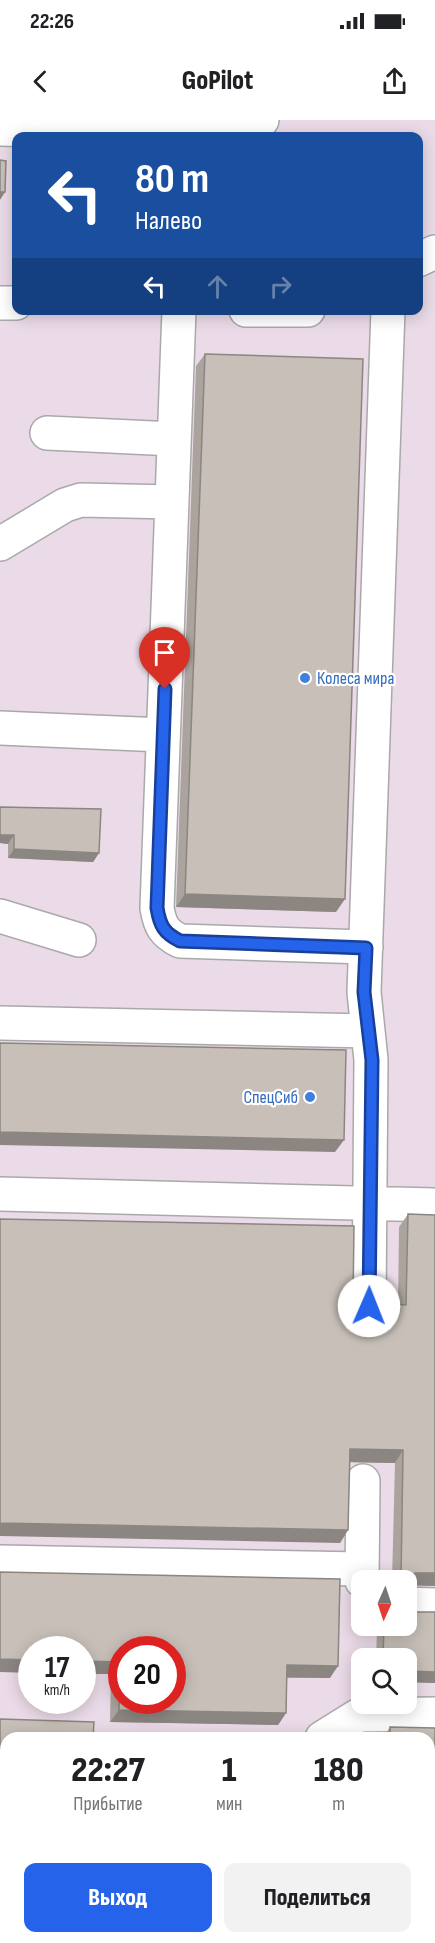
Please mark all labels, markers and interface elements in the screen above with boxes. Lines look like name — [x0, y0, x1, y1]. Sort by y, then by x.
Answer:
text: 22:26 — [30, 8, 74, 35]
icon: back — [24, 65, 57, 98]
text: GoPilot — [182, 65, 253, 97]
icon: share — [378, 65, 411, 98]
text: 80 m — [135, 154, 209, 205]
icon: left — [36, 156, 114, 234]
text: Налево — [135, 205, 202, 237]
icon: left — [138, 270, 171, 303]
icon: ahead — [201, 270, 234, 303]
icon: right — [264, 270, 297, 303]
pin — [139, 627, 190, 689]
icon: arrive — [148, 636, 181, 669]
place label: Колеса мира — [317, 668, 394, 689]
marker: Колеса мира — [298, 671, 312, 685]
place label: СпецСиб — [243, 1087, 298, 1108]
marker: СпецСиб — [303, 1090, 317, 1104]
position arrow — [337, 1274, 401, 1338]
north arrow — [351, 1570, 417, 1636]
map controls — [351, 1570, 417, 1714]
speed limit sign: 20 — [108, 1636, 186, 1714]
button: search — [351, 1648, 417, 1714]
text: 17 — [45, 1650, 69, 1686]
text: km/h — [44, 1681, 70, 1700]
text: 22:27 — [71, 1749, 145, 1792]
text: 1 — [222, 1749, 237, 1792]
text: 180 — [314, 1749, 364, 1792]
text: Прибытие — [73, 1792, 143, 1816]
text: мин — [216, 1792, 242, 1816]
text: m — [332, 1792, 345, 1816]
button: Выход — [24, 1863, 212, 1932]
button: Поделиться — [224, 1863, 411, 1932]

